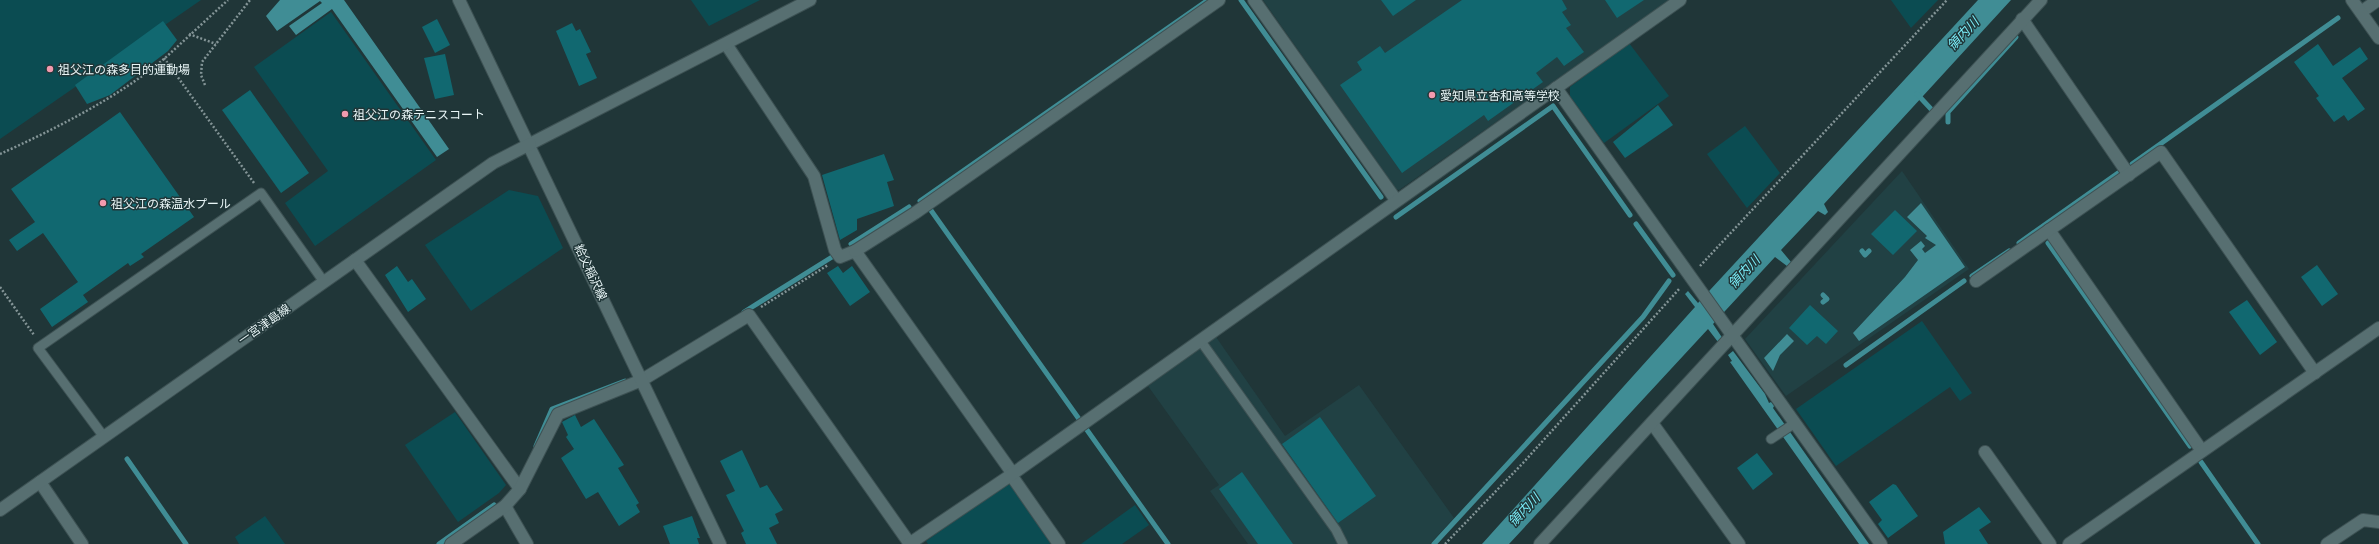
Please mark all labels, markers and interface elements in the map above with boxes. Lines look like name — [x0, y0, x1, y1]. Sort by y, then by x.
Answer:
water label: 領内川 — [1943, 12, 1984, 54]
place label: 祖父江の森多目的運動場 — [58, 62, 190, 77]
marker: 祖父江の森多目的運動場 — [45, 64, 55, 74]
place label: 愛知県立杏和高等学校 — [1440, 88, 1560, 103]
marker: 愛知県立杏和高等学校 — [1427, 90, 1437, 100]
place label: 祖父江の森テニスコート — [353, 107, 485, 122]
marker: 祖父江の森テニスコート — [340, 109, 350, 119]
place label: 祖父江の森温水プール — [111, 196, 231, 211]
marker: 祖父江の森温水プール — [98, 198, 108, 208]
street label: 給父稲沢線 — [572, 242, 610, 302]
water label: 領内川 — [1724, 250, 1765, 292]
street label: 一宮津島線 — [235, 301, 293, 347]
water label: 領内川 — [1504, 488, 1545, 530]

